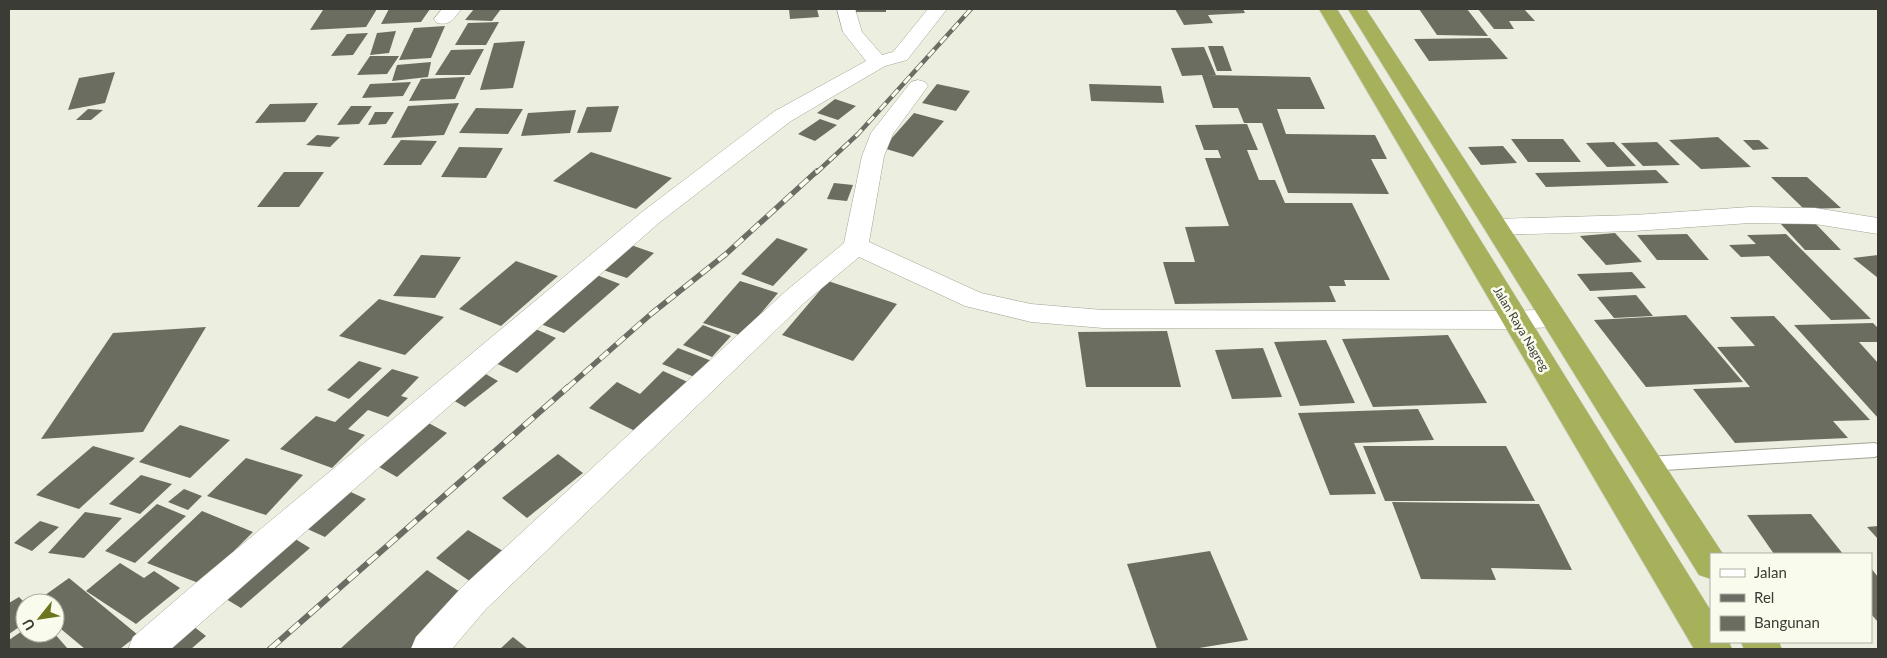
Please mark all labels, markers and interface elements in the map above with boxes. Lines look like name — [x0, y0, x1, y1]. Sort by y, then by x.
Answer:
street label: Jalan Raya Nagreg — [1490, 284, 1552, 374]
legend — [1710, 553, 1872, 643]
text: Jalan — [1754, 563, 1787, 581]
text: Rel — [1754, 588, 1774, 606]
north arrow — [15, 593, 65, 643]
text: Bangunan — [1754, 613, 1820, 631]
text: U — [18, 616, 38, 634]

